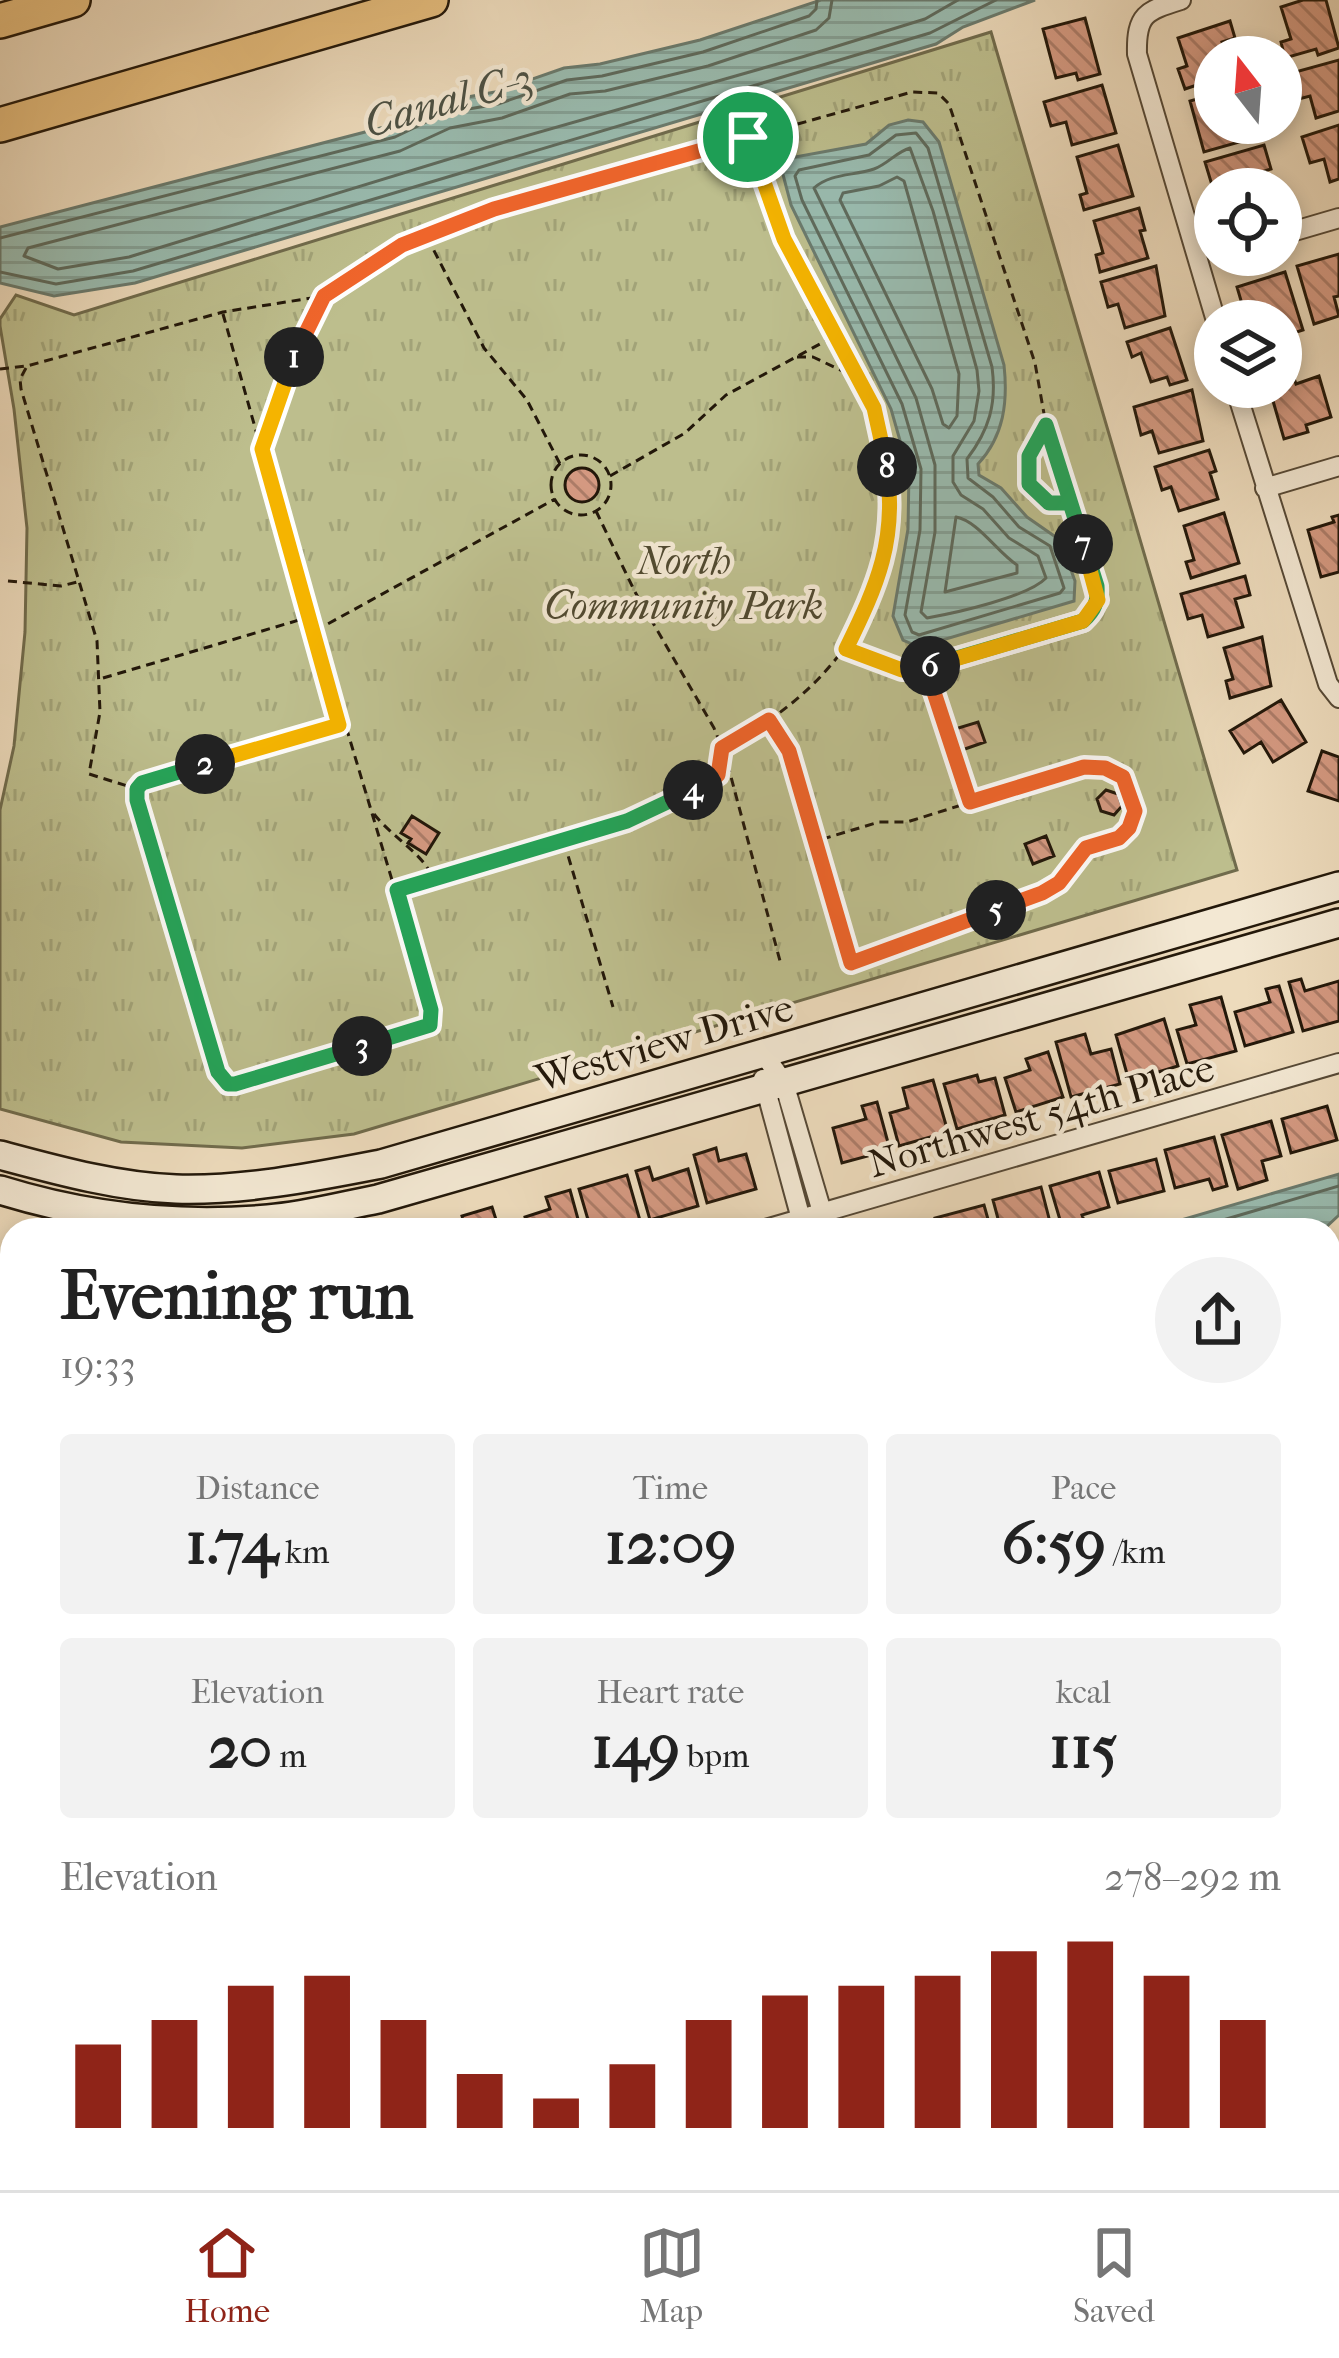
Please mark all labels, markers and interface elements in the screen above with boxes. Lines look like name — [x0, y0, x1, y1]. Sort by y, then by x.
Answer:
north arrow — [1194, 36, 1302, 144]
map controls — [1194, 36, 1302, 408]
water label: Canal C-3 — [359, 53, 538, 148]
pin — [697, 86, 799, 188]
icon: arrive — [715, 104, 781, 170]
button: locate — [1194, 168, 1302, 276]
button: layers — [1194, 300, 1302, 408]
pin: 1 — [264, 327, 324, 387]
text: 1 — [288, 337, 300, 376]
pin: 8 — [857, 437, 917, 497]
text: 8 — [879, 447, 895, 486]
pin: 7 — [1053, 514, 1113, 574]
text: 7 — [1075, 524, 1091, 563]
park label: North Community Park — [544, 538, 824, 629]
pin: 6 — [900, 636, 960, 696]
text: 6 — [921, 646, 939, 685]
pin: 2 — [175, 734, 235, 794]
text: 2 — [197, 744, 213, 783]
pin: 4 — [663, 760, 723, 820]
text: 4 — [683, 770, 703, 809]
pin: 5 — [966, 880, 1026, 940]
text: 5 — [989, 890, 1003, 929]
street label: Westview Drive — [529, 984, 798, 1102]
pin: 3 — [332, 1016, 392, 1076]
text: 3 — [355, 1026, 369, 1065]
street label: Northwest 54th Place — [863, 1045, 1219, 1187]
button: share — [1155, 1257, 1281, 1383]
text: Evening run — [60, 1258, 413, 1335]
text: 19:33 — [60, 1342, 136, 1388]
text: Distance — [195, 1469, 320, 1508]
text: Time — [633, 1469, 708, 1508]
text: Pace — [1051, 1469, 1116, 1508]
text: 1.74 — [186, 1508, 278, 1579]
text: 12:09 — [605, 1508, 736, 1579]
text: 6:59 — [1002, 1508, 1106, 1579]
text: km — [278, 1533, 329, 1572]
text: /km — [1106, 1533, 1165, 1572]
text: Elevation — [191, 1673, 324, 1712]
text: Heart rate — [597, 1673, 744, 1712]
text: kcal — [1056, 1673, 1111, 1712]
text: 20 — [208, 1712, 272, 1783]
text: 149 — [592, 1712, 680, 1783]
text: 115 — [1049, 1712, 1118, 1783]
text: m — [272, 1737, 307, 1776]
text: bpm — [680, 1737, 749, 1776]
text: Elevation — [60, 1854, 218, 1900]
text: 278–292 m — [1104, 1854, 1281, 1900]
tab: Home — [184, 2220, 270, 2331]
tab: Map — [639, 2220, 705, 2331]
tab: Saved — [1073, 2220, 1155, 2331]

